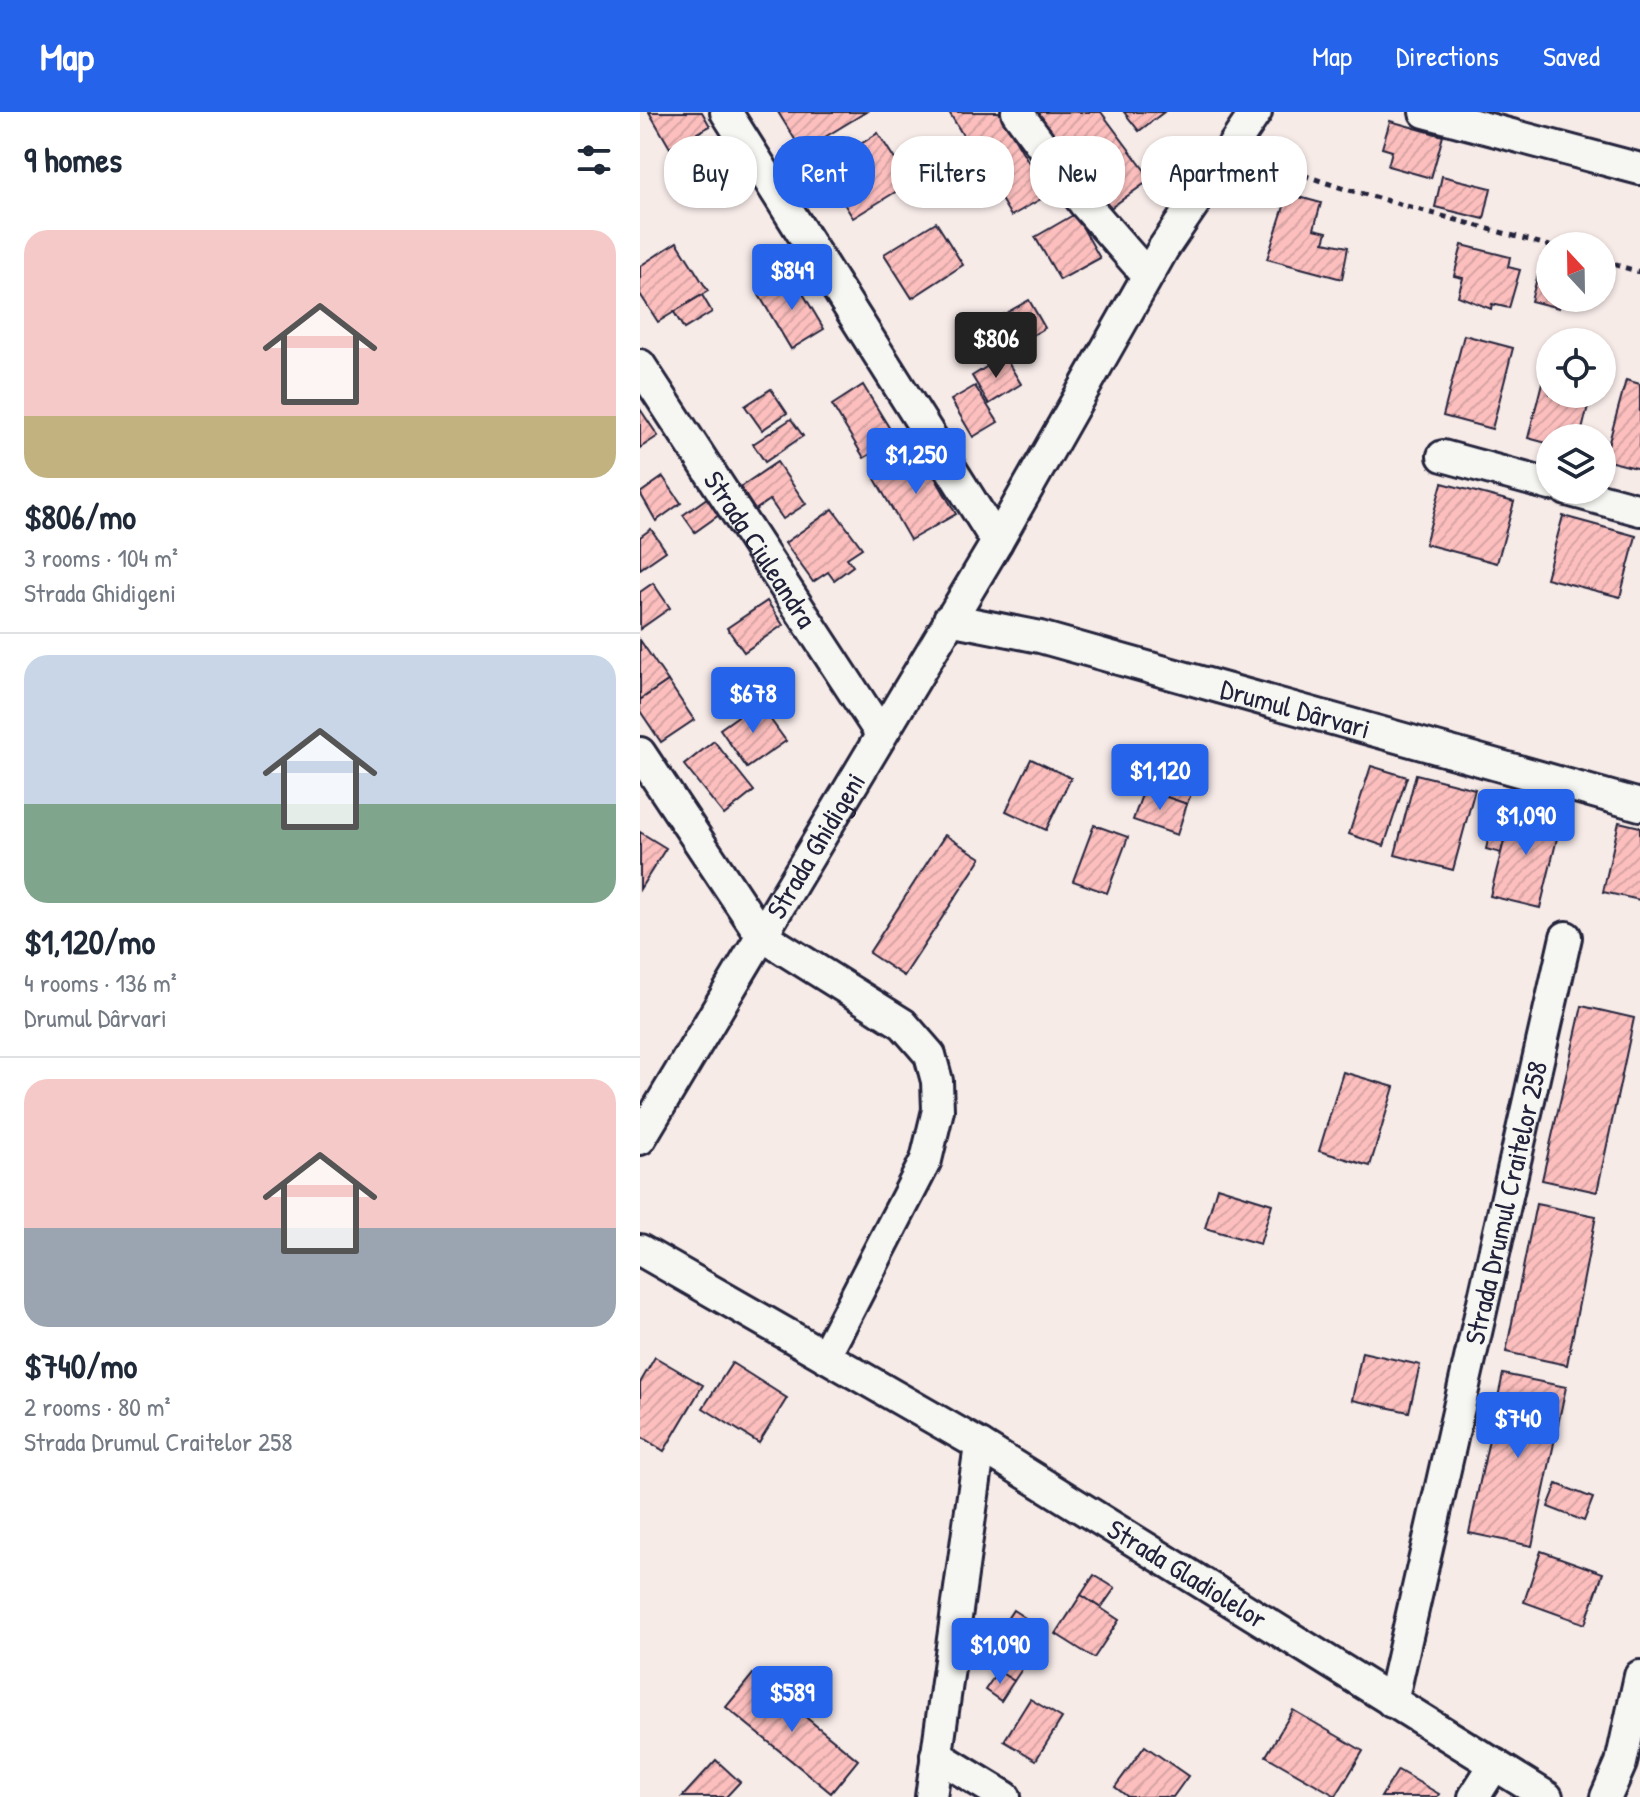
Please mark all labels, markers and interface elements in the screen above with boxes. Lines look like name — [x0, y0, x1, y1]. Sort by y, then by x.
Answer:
text: Map — [40, 30, 94, 82]
text: Map — [1312, 37, 1352, 75]
text: Directions — [1396, 37, 1499, 75]
text: Saved — [1543, 37, 1600, 75]
chip: Buy — [664, 136, 757, 208]
chip: Rent — [773, 136, 875, 208]
chip: Filters — [891, 136, 1014, 208]
chip: New — [1030, 136, 1125, 208]
chip: Apartment — [1141, 136, 1307, 208]
text: 9 homes — [24, 137, 122, 183]
icon: filters — [572, 138, 616, 182]
north arrow — [1536, 232, 1616, 312]
map controls — [1536, 232, 1616, 504]
pin: $849 — [745, 244, 839, 312]
text: $849 — [770, 252, 814, 287]
icon: home — [248, 282, 392, 426]
pin: $806 — [949, 312, 1043, 380]
text: $806 — [973, 320, 1019, 355]
button: locate — [1536, 328, 1616, 408]
button: layers — [1536, 424, 1616, 504]
pin: $1,250 — [851, 428, 981, 496]
text: $1,250 — [885, 436, 947, 471]
street label: Strada Ciuleandra — [695, 463, 826, 635]
text: $806/mo — [24, 494, 136, 540]
text: 3 rooms · 104 m² — [24, 540, 178, 575]
text: Strada Ghidigeni — [24, 575, 176, 610]
pin: $678 — [706, 667, 800, 735]
street label: Drumul Dârvari — [1216, 669, 1375, 748]
text: $678 — [729, 675, 777, 710]
icon: home — [248, 707, 392, 851]
pin: $1,120 — [1095, 744, 1225, 812]
text: $1,120 — [1129, 752, 1191, 787]
street label: Strada Ghidigeni — [757, 765, 874, 926]
pin: $1,090 — [1461, 789, 1591, 857]
text: $1,090 — [1496, 797, 1556, 832]
text: $1,120/mo — [24, 919, 155, 965]
text: 4 rooms · 136 m² — [24, 965, 177, 1000]
text: Drumul Dârvari — [24, 1000, 167, 1035]
street label: Strada Drumul Craitelor 258 — [1455, 1057, 1556, 1348]
icon: home — [248, 1131, 392, 1275]
text: $740/mo — [24, 1343, 137, 1389]
text: 2 rooms · 80 m² — [24, 1389, 171, 1424]
pin: $740 — [1471, 1392, 1565, 1460]
text: $740 — [1494, 1400, 1542, 1435]
text: Strada Drumul Craitelor 258 — [24, 1424, 293, 1459]
street label: Strada Gladiolelor — [1100, 1510, 1275, 1638]
pin: $1,090 — [935, 1618, 1065, 1686]
text: $1,090 — [970, 1626, 1030, 1661]
pin: $589 — [745, 1666, 839, 1734]
text: $589 — [770, 1674, 814, 1709]

